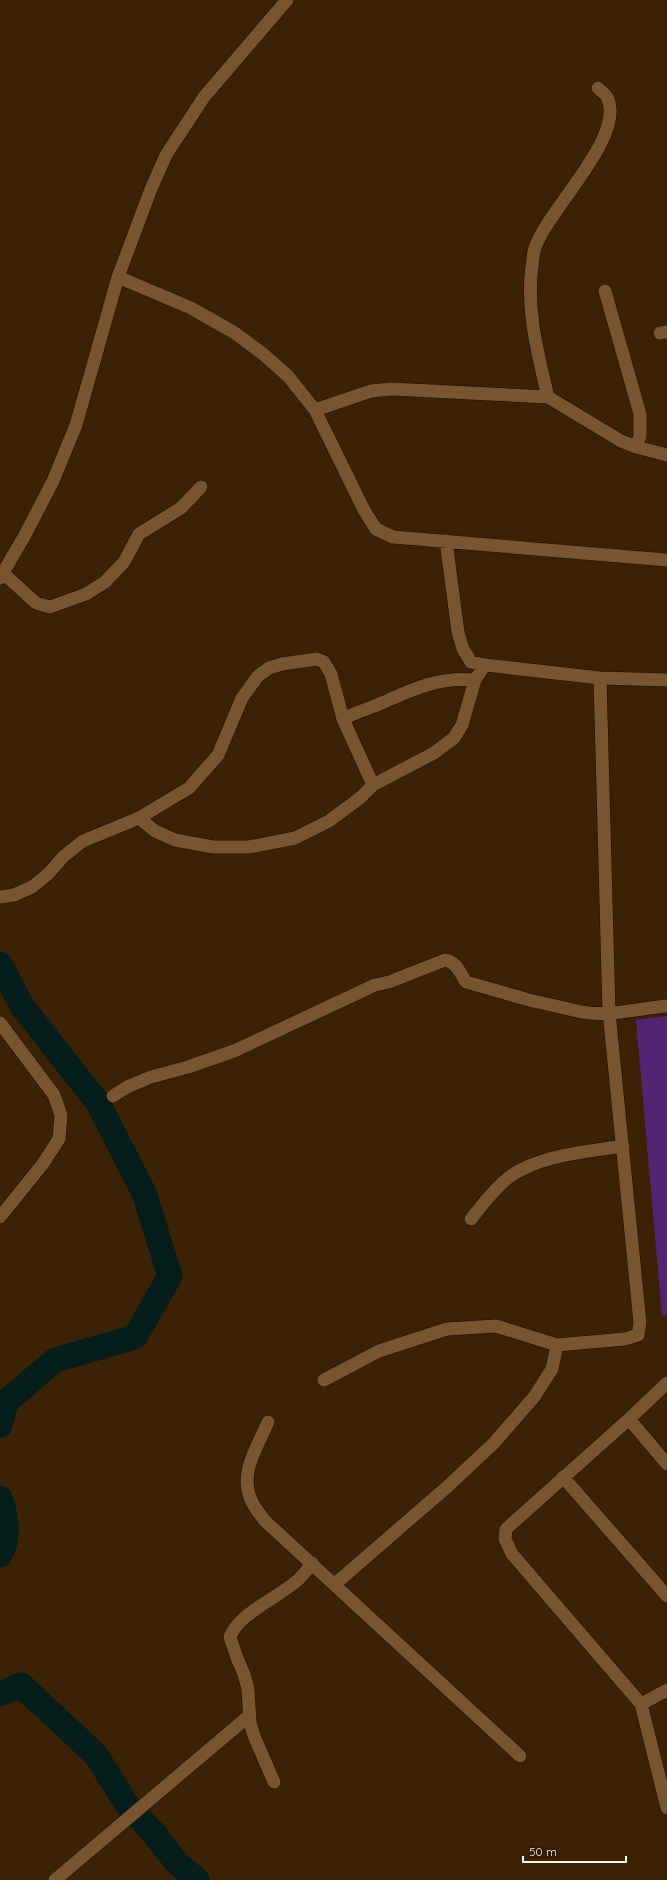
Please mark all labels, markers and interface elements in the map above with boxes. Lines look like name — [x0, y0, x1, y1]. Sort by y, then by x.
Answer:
scale bar — [523, 1838, 626, 1864]
text: 50 m — [529, 1844, 557, 1859]

